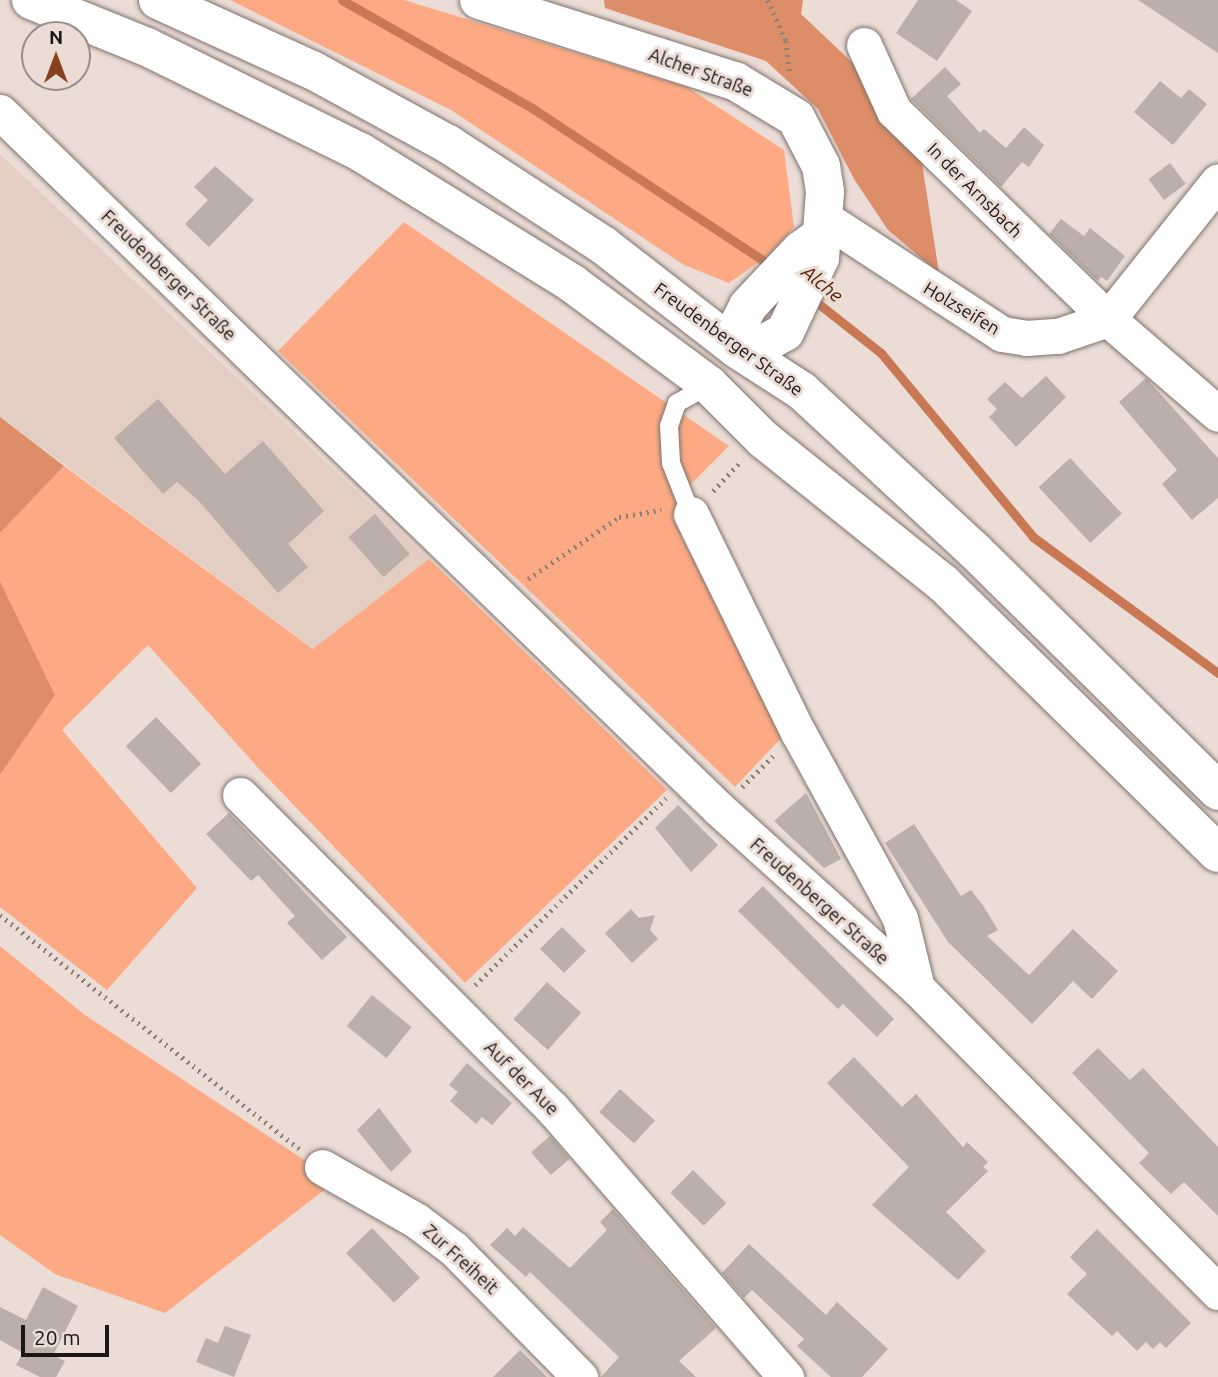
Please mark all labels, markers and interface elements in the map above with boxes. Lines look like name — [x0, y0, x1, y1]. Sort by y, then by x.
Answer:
north arrow — [21, 21, 91, 91]
text: N — [49, 26, 63, 48]
street label: Alcher Straße — [646, 43, 756, 101]
street label: In der Arnsbach — [923, 138, 1027, 242]
street label: Freudenberger Straße — [97, 205, 241, 345]
water label: Alche — [797, 261, 847, 307]
street label: Holzseifen — [920, 277, 1004, 339]
street label: Freudenberger Straße — [650, 278, 808, 400]
street label: Freudenberger Straße — [746, 833, 894, 969]
street label: Auf der Aue — [480, 1036, 564, 1120]
street label: Zur Freiheit — [419, 1220, 503, 1298]
scale bar — [24, 1310, 112, 1354]
text: 20 m — [34, 1325, 81, 1349]

